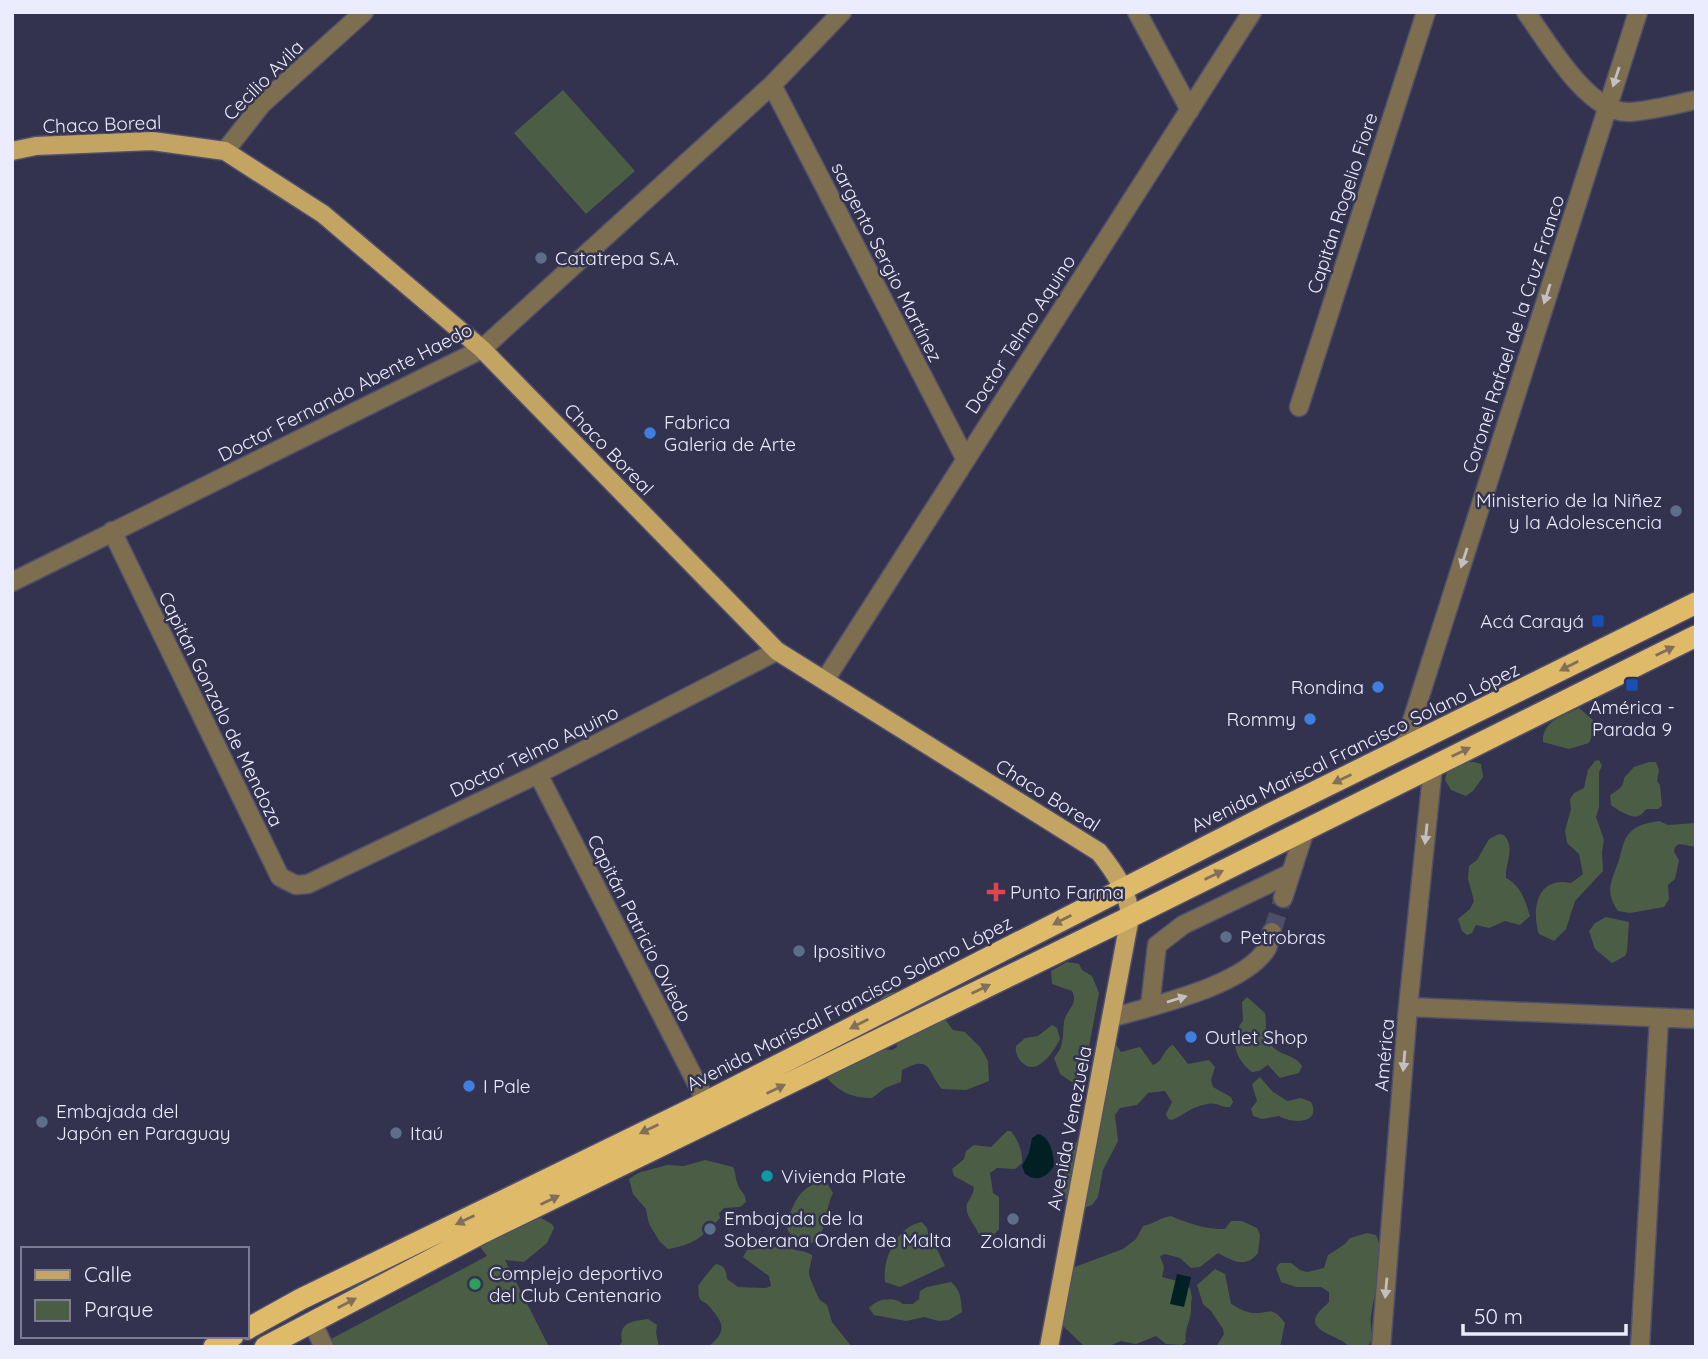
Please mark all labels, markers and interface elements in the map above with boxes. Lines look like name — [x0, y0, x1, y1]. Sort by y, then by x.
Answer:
street label: Cecilio Avila — [218, 35, 308, 125]
one-way arrow — [1611, 67, 1621, 88]
street label: Capitán Rogelio Fiore — [1301, 109, 1383, 297]
street label: Chaco Boreal — [42, 110, 162, 138]
street label: sargento Sergio Martínez — [826, 158, 948, 366]
street label: Coronel Rafael de la Cruz Franco — [1457, 192, 1569, 476]
place label: Catatrepa S.A. — [555, 246, 679, 270]
marker: Catatrepa S.A. — [533, 250, 549, 266]
street label: Doctor Telmo Aquino — [960, 250, 1080, 418]
one-way arrow — [1542, 284, 1552, 305]
street label: Doctor Fernando Abente Haedo — [214, 317, 476, 467]
street label: Chaco Boreal — [559, 398, 659, 500]
place label: Fabrica Galeria de Arte — [664, 410, 796, 456]
marker: Fabrica Galeria de Arte — [642, 425, 658, 441]
place label: Ministerio de la Niñez y la Adolescencia — [1476, 488, 1662, 534]
marker: Ministerio de la Niñez y la Adolescencia — [1668, 503, 1684, 519]
one-way arrow — [1458, 547, 1469, 568]
street label: Capitán Gonzalo de Mendoza — [153, 587, 289, 831]
place label: Acá Carayá — [1480, 609, 1584, 633]
marker: Acá Carayá — [1590, 613, 1606, 629]
one-way arrow — [1655, 646, 1675, 657]
street label: Avenida Mariscal Francisco Solano López — [1187, 657, 1523, 837]
one-way arrow — [1559, 661, 1579, 672]
place label: Rondina — [1291, 675, 1364, 699]
marker: América - Parada 9 — [1624, 677, 1640, 693]
marker: Rondina — [1370, 679, 1386, 695]
place label: América - Parada 9 — [1589, 695, 1675, 741]
street label: Doctor Telmo Aquino — [446, 700, 622, 802]
place label: Rommy — [1227, 707, 1296, 731]
marker: Rommy — [1302, 711, 1318, 727]
one-way arrow — [1451, 747, 1471, 758]
street label: Chaco Boreal — [991, 753, 1105, 837]
one-way arrow — [1332, 773, 1352, 785]
one-way arrow — [1420, 824, 1431, 846]
street label: Capitán Patricio Oviedo — [582, 830, 698, 1026]
one-way arrow — [1204, 870, 1224, 881]
place label: Punto Farma — [1010, 880, 1124, 904]
marker: Punto Farma — [988, 884, 1004, 900]
street label: Avenida Mariscal Francisco Solano López — [682, 910, 1016, 1096]
one-way arrow — [1052, 915, 1072, 926]
place label: Petrobras — [1240, 925, 1326, 949]
marker: Petrobras — [1218, 929, 1234, 945]
place label: Ipositivo — [813, 939, 886, 963]
marker: Ipositivo — [791, 943, 807, 959]
one-way arrow — [971, 983, 991, 994]
one-way arrow — [1167, 993, 1188, 1003]
one-way arrow — [849, 1018, 869, 1029]
street label: América — [1369, 1018, 1399, 1092]
place label: Outlet Shop — [1205, 1025, 1308, 1049]
marker: Outlet Shop — [1183, 1029, 1199, 1045]
street label: Avenida Venezuela — [1041, 1044, 1097, 1212]
one-way arrow — [1398, 1050, 1409, 1072]
place label: I Pale — [483, 1074, 531, 1098]
marker: I Pale — [461, 1078, 477, 1094]
one-way arrow — [766, 1083, 786, 1094]
place label: Embajada del Japón en Paraguay — [56, 1099, 231, 1145]
marker: Embajada del Japón en Paraguay — [34, 1114, 50, 1130]
place label: Itaú — [410, 1121, 443, 1145]
one-way arrow — [639, 1124, 659, 1135]
marker: Itaú — [388, 1125, 404, 1141]
place label: Vivienda Plate — [781, 1164, 906, 1188]
marker: Vivienda Plate — [759, 1168, 775, 1184]
one-way arrow — [540, 1195, 560, 1207]
place label: Embajada de la Soberana Orden de Malta — [724, 1206, 952, 1252]
marker: Zolandi — [1005, 1211, 1021, 1227]
one-way arrow — [455, 1214, 475, 1226]
marker: Embajada de la Soberana Orden de Malta — [702, 1221, 718, 1237]
place label: Zolandi — [980, 1229, 1046, 1253]
legend — [21, 1247, 248, 1338]
text: Calle — [84, 1261, 132, 1287]
place label: Complejo deportivo del Club Centenario — [489, 1261, 663, 1307]
marker: Complejo deportivo del Club Centenario — [467, 1276, 483, 1292]
one-way arrow — [1380, 1277, 1391, 1299]
scale bar — [1463, 1292, 1626, 1336]
text: Parque — [84, 1296, 153, 1322]
one-way arrow — [337, 1297, 356, 1309]
text: 50 m — [1474, 1303, 1523, 1329]

